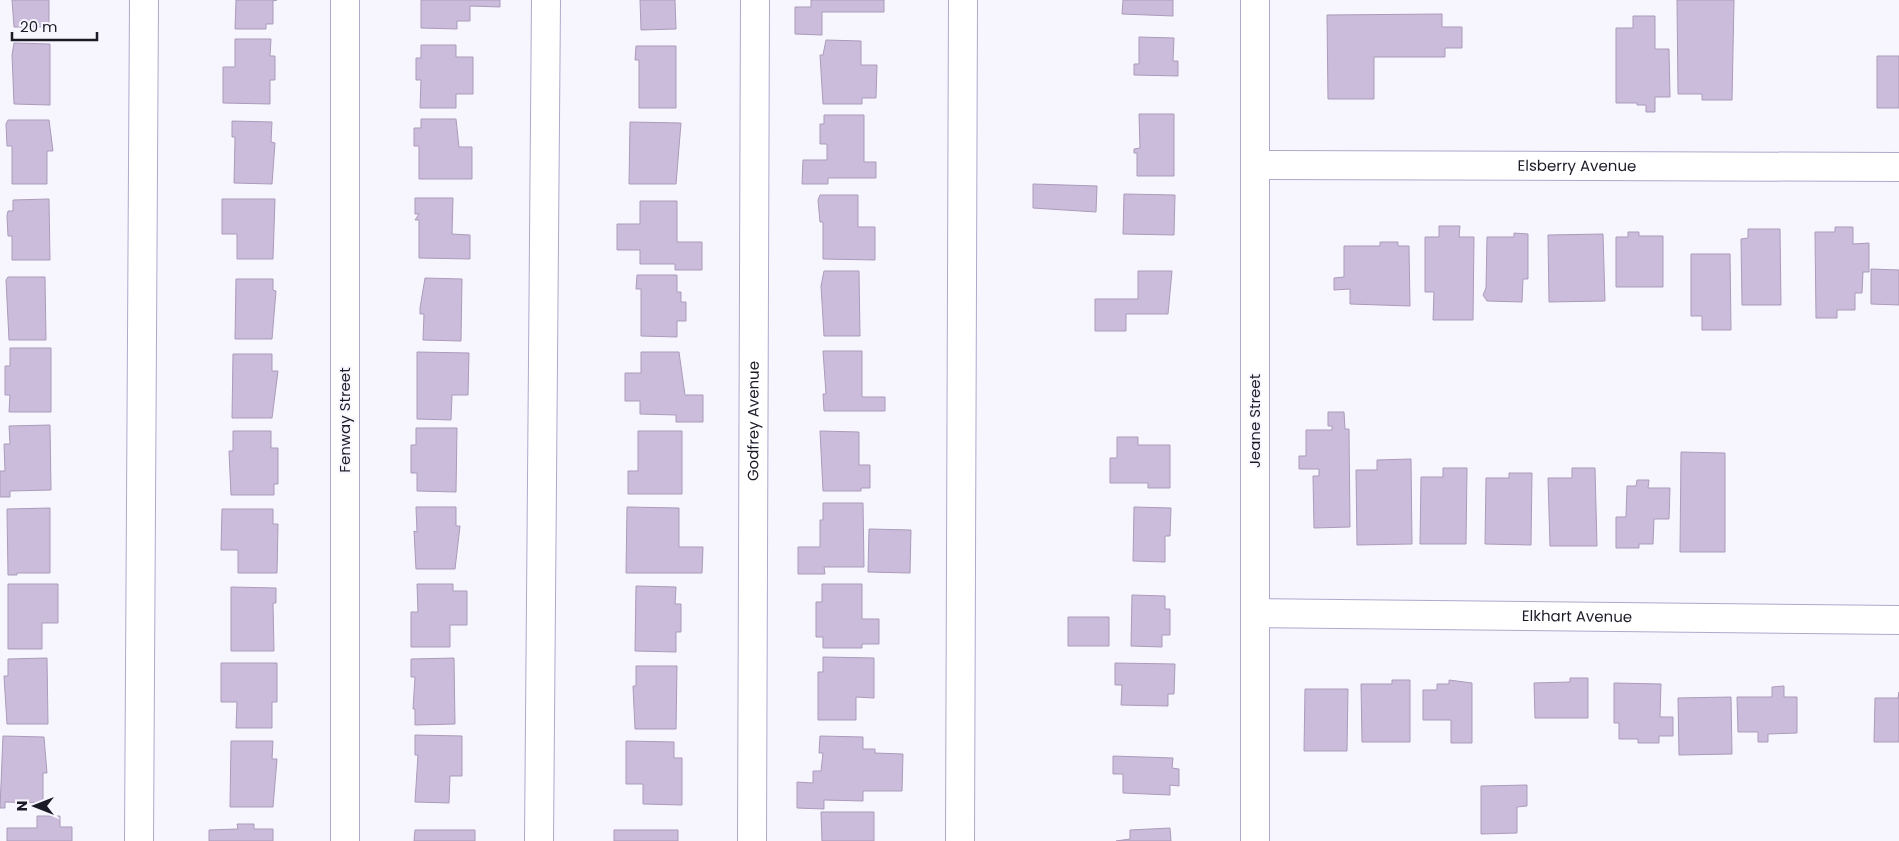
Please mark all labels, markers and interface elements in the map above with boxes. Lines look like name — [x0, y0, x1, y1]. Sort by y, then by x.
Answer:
scale bar — [12, 10, 98, 42]
text: 20 m — [20, 16, 58, 37]
street label: Elsberry Avenue — [1518, 155, 1636, 176]
street label: Godfrey Avenue — [742, 361, 764, 481]
street label: Fenway Street — [334, 367, 355, 473]
street label: Jeane Street — [1244, 374, 1265, 468]
street label: Elkhart Avenue — [1522, 605, 1632, 627]
north arrow — [10, 781, 60, 831]
text: N — [12, 801, 32, 811]

